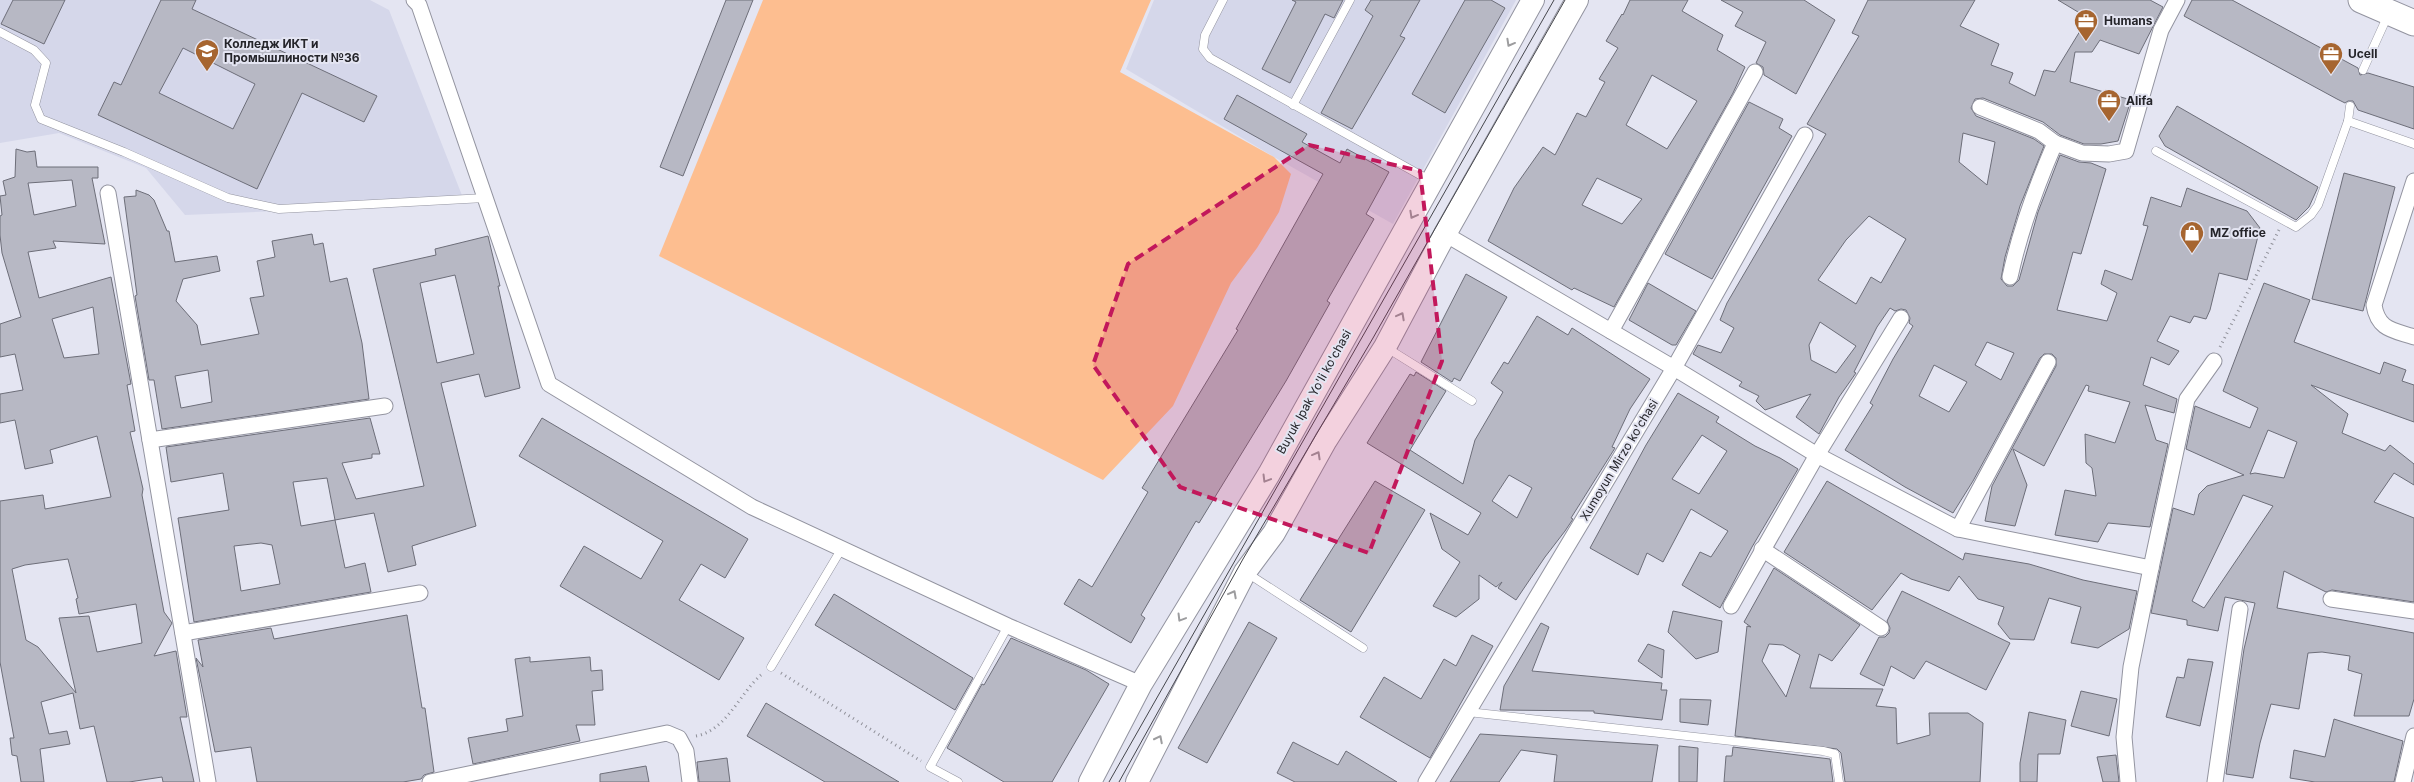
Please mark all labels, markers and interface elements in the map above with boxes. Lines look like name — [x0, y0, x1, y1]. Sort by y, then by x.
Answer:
office icon: Humans — [2073, 8, 2099, 42]
place label: Humans — [2104, 13, 2153, 28]
place label: Колледж ИКТ и Промышлиности №36 — [224, 36, 360, 65]
one-way arrow — [1506, 37, 1516, 46]
school or university icon: Колледж ИКТ и Промышлиности №36 — [194, 38, 220, 72]
office icon: Ucell — [2318, 41, 2344, 75]
place label: Ucell — [2348, 46, 2378, 61]
office icon: Alifa — [2096, 88, 2122, 122]
place label: Alifa — [2126, 93, 2153, 108]
one-way arrow — [1409, 210, 1419, 219]
shop icon: MZ office — [2179, 220, 2205, 254]
place label: MZ office — [2210, 225, 2266, 240]
one-way arrow — [1395, 313, 1405, 322]
street label: Buyuk Ipak Yo'li ko'chasi — [1273, 327, 1354, 457]
street label: Xumoyun Mirzo ko'chasi — [1576, 396, 1661, 523]
one-way arrow — [1311, 452, 1321, 461]
one-way arrow — [1262, 473, 1272, 482]
one-way arrow — [1227, 590, 1237, 599]
one-way arrow — [1178, 612, 1188, 621]
one-way arrow — [1153, 735, 1163, 744]

